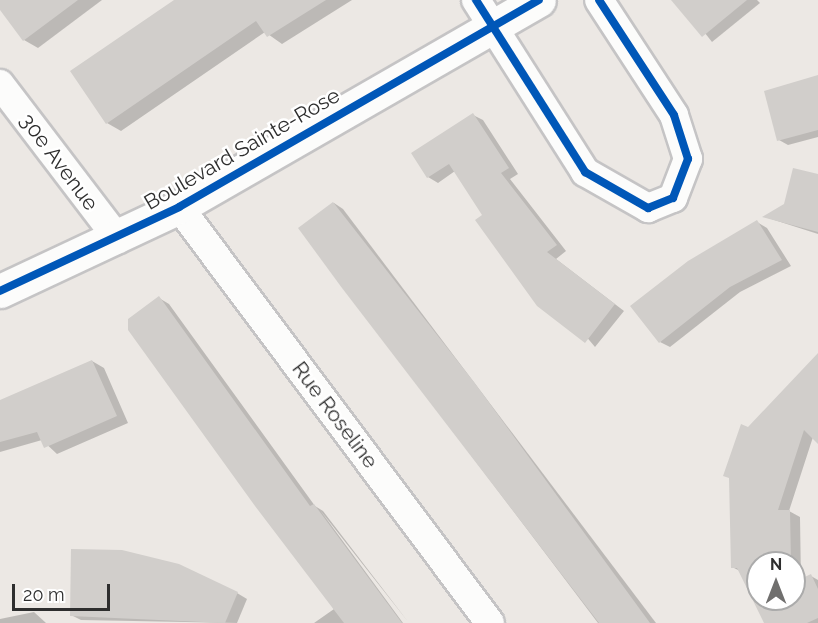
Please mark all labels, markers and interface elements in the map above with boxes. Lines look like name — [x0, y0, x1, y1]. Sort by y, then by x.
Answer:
street label: Boulevard Sainte-Rose — [140, 83, 344, 215]
street label: 30e Avenue — [14, 108, 104, 216]
street label: Rue Roseline — [287, 357, 383, 473]
north arrow — [746, 551, 806, 611]
text: N — [770, 555, 782, 574]
scale bar — [15, 572, 112, 610]
text: 20 m — [23, 584, 65, 605]

